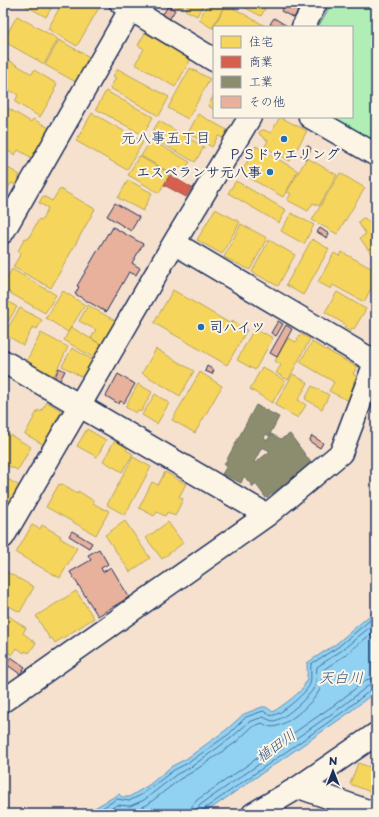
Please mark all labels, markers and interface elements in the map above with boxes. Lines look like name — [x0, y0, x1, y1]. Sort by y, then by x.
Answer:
legend — [213, 26, 353, 118]
text: 住宅 — [249, 32, 273, 50]
text: 商業 — [249, 52, 273, 70]
text: 工業 — [249, 72, 273, 90]
text: その他 — [249, 92, 285, 110]
district label: 元八事五丁目 — [121, 125, 211, 148]
marker: ＰＳドゥエリング — [279, 134, 289, 144]
place label: ＰＳドゥエリング — [228, 143, 340, 164]
place label: エスペランサ元八事 — [136, 161, 262, 182]
marker: エスペランサ元八事 — [265, 167, 275, 177]
place label: 司ハイツ — [209, 316, 265, 337]
marker: 司ハイツ — [196, 322, 206, 332]
water label: 天白川 — [318, 665, 364, 688]
water label: 植田川 — [250, 722, 300, 767]
north arrow — [313, 751, 353, 791]
text: N — [329, 752, 338, 769]

